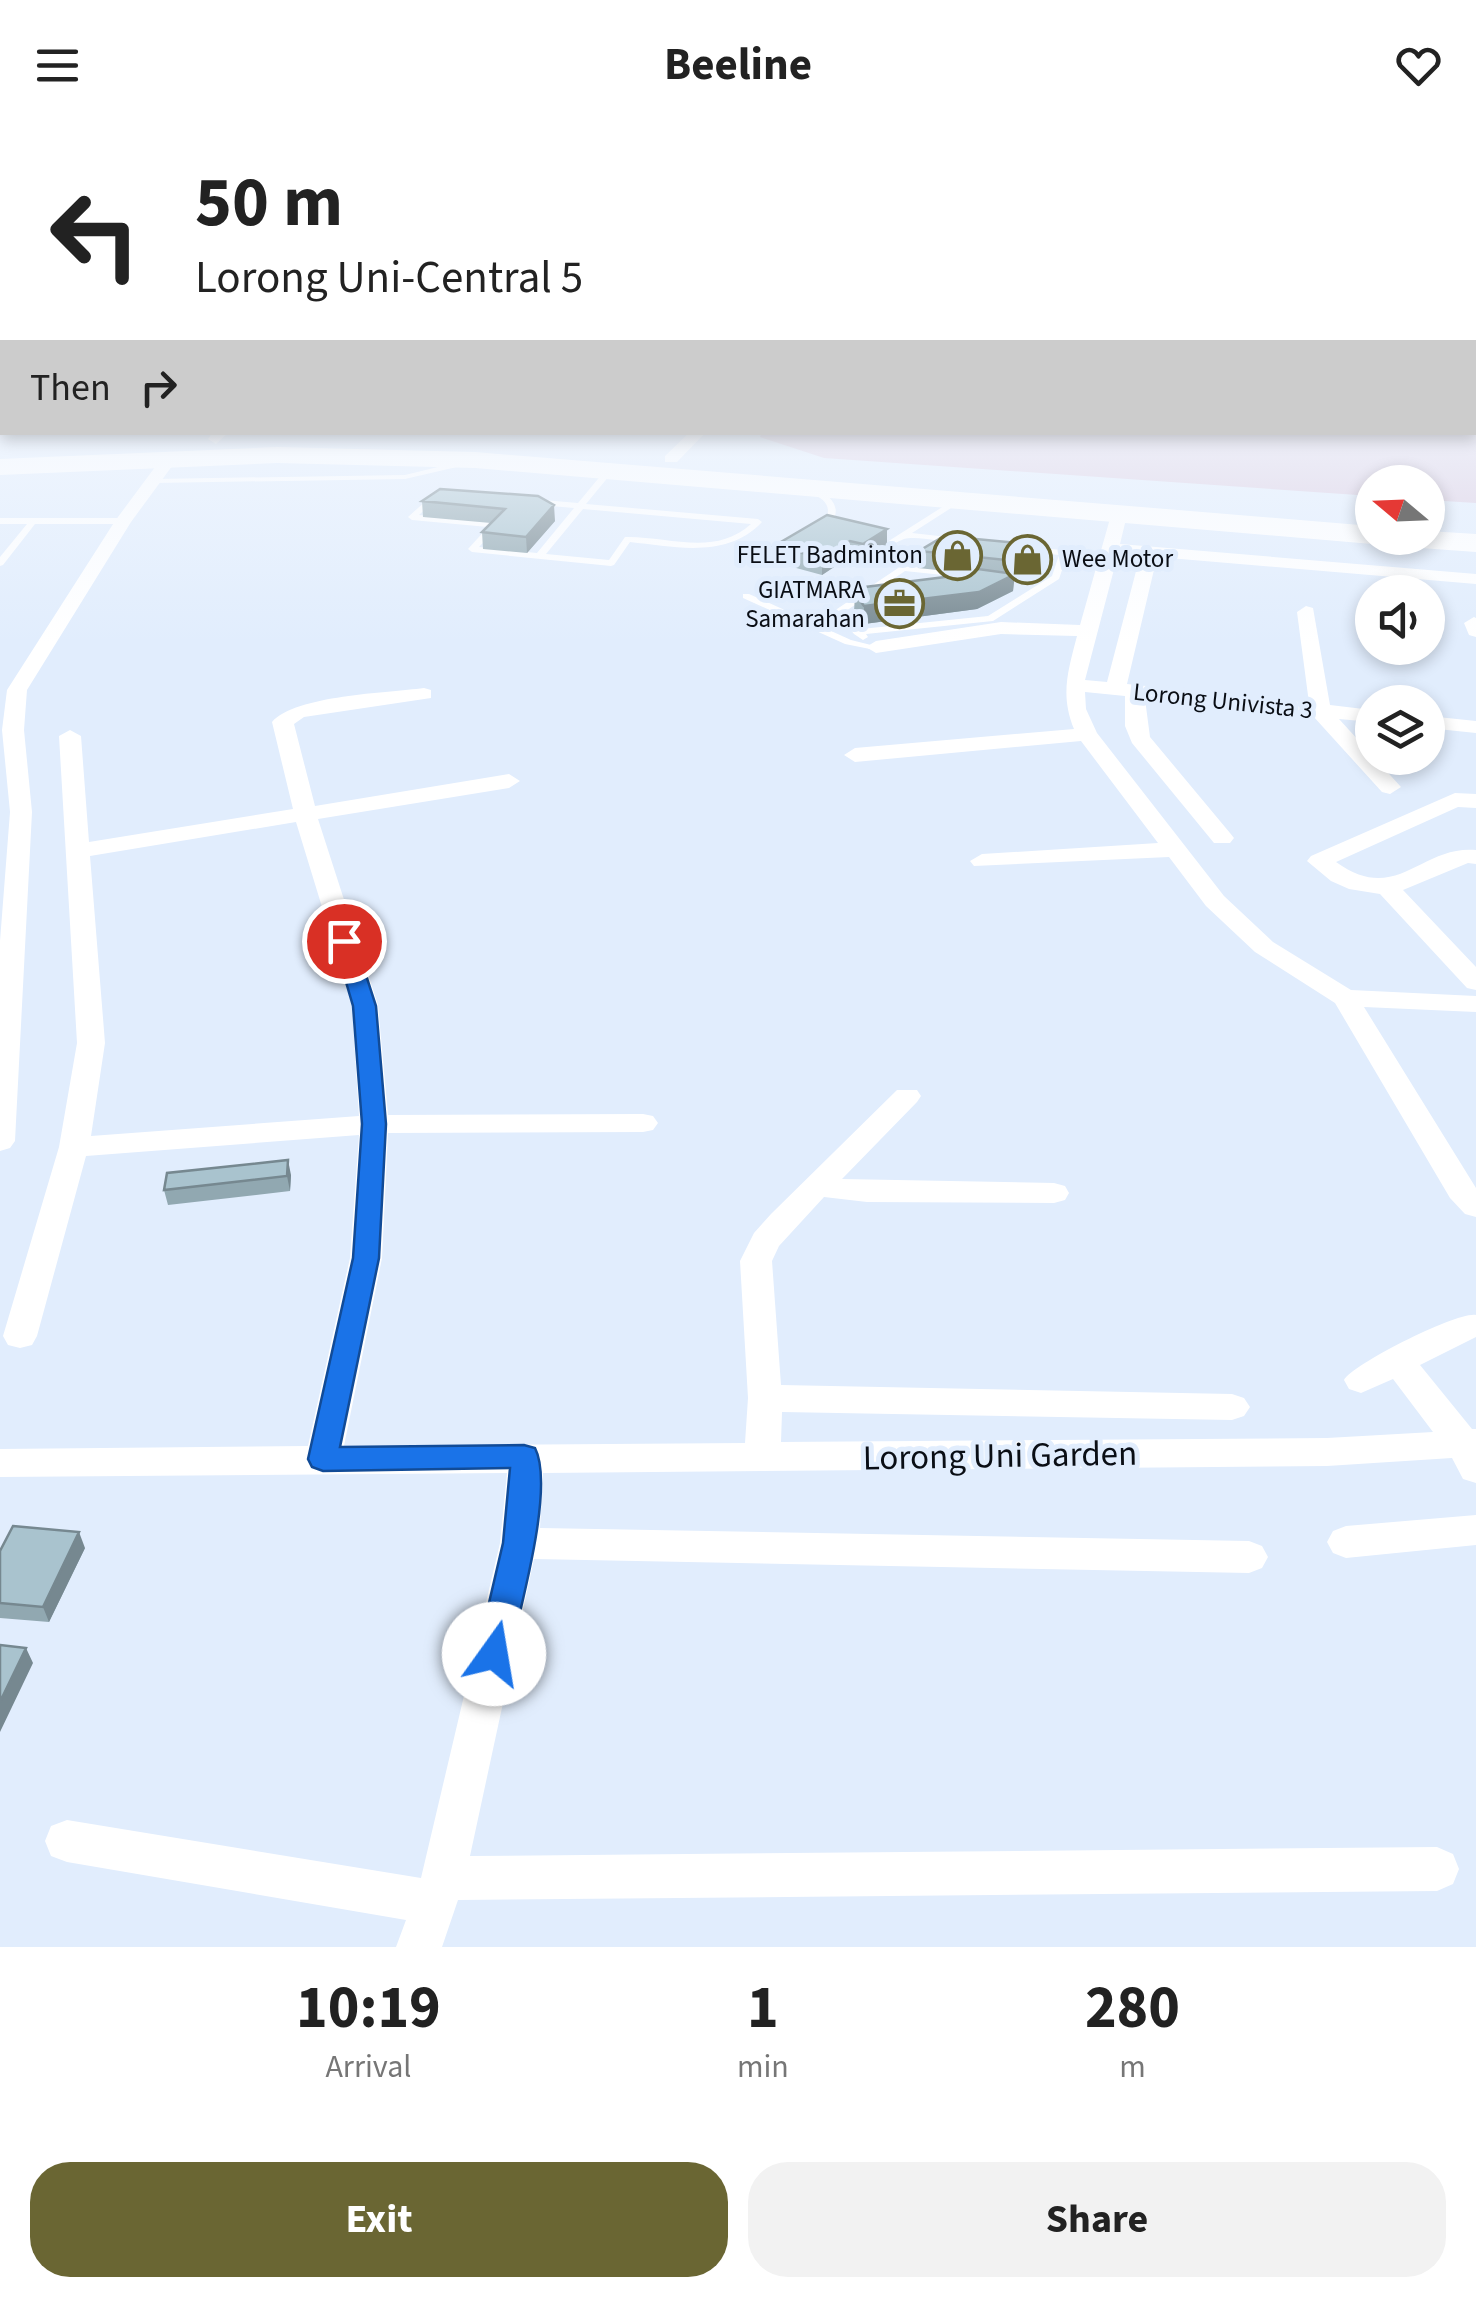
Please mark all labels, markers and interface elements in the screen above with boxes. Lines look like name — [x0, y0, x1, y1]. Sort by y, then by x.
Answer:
text: Beeline — [664, 33, 812, 97]
icon: menu — [30, 38, 85, 93]
icon: heart — [1391, 38, 1446, 93]
text: 50 m — [195, 153, 343, 253]
icon: left — [30, 170, 160, 300]
text: Lorong Uni-Central 5 — [195, 246, 583, 310]
icon: right — [131, 360, 186, 415]
text: Then — [30, 361, 111, 415]
north arrow — [1355, 465, 1445, 555]
map controls — [1355, 465, 1445, 775]
shop icon: FELET Badminton — [932, 529, 984, 581]
shop icon: Wee Motor — [1001, 533, 1053, 585]
place label: FELET Badminton — [737, 537, 923, 573]
place label: Wee Motor — [1062, 541, 1173, 577]
place label: GIATMARA Samarahan — [745, 572, 865, 637]
button: sound — [1355, 575, 1445, 665]
office icon: GIATMARA Samarahan — [874, 578, 926, 630]
street label: Lorong Univista 3 — [1131, 674, 1315, 728]
button: layers — [1355, 685, 1445, 775]
pin — [302, 899, 387, 984]
icon: arrive — [317, 914, 372, 969]
street label: Lorong Uni Garden — [862, 1429, 1138, 1483]
position arrow — [442, 1602, 546, 1706]
text: 10:19 — [296, 1966, 441, 2051]
text: 1 — [747, 1966, 779, 2051]
text: 280 — [1085, 1966, 1180, 2051]
text: Arrival — [325, 2044, 411, 2090]
text: min — [737, 2044, 789, 2090]
text: m — [1119, 2044, 1146, 2090]
button: Exit — [30, 2162, 728, 2277]
button: Share — [748, 2162, 1446, 2277]

